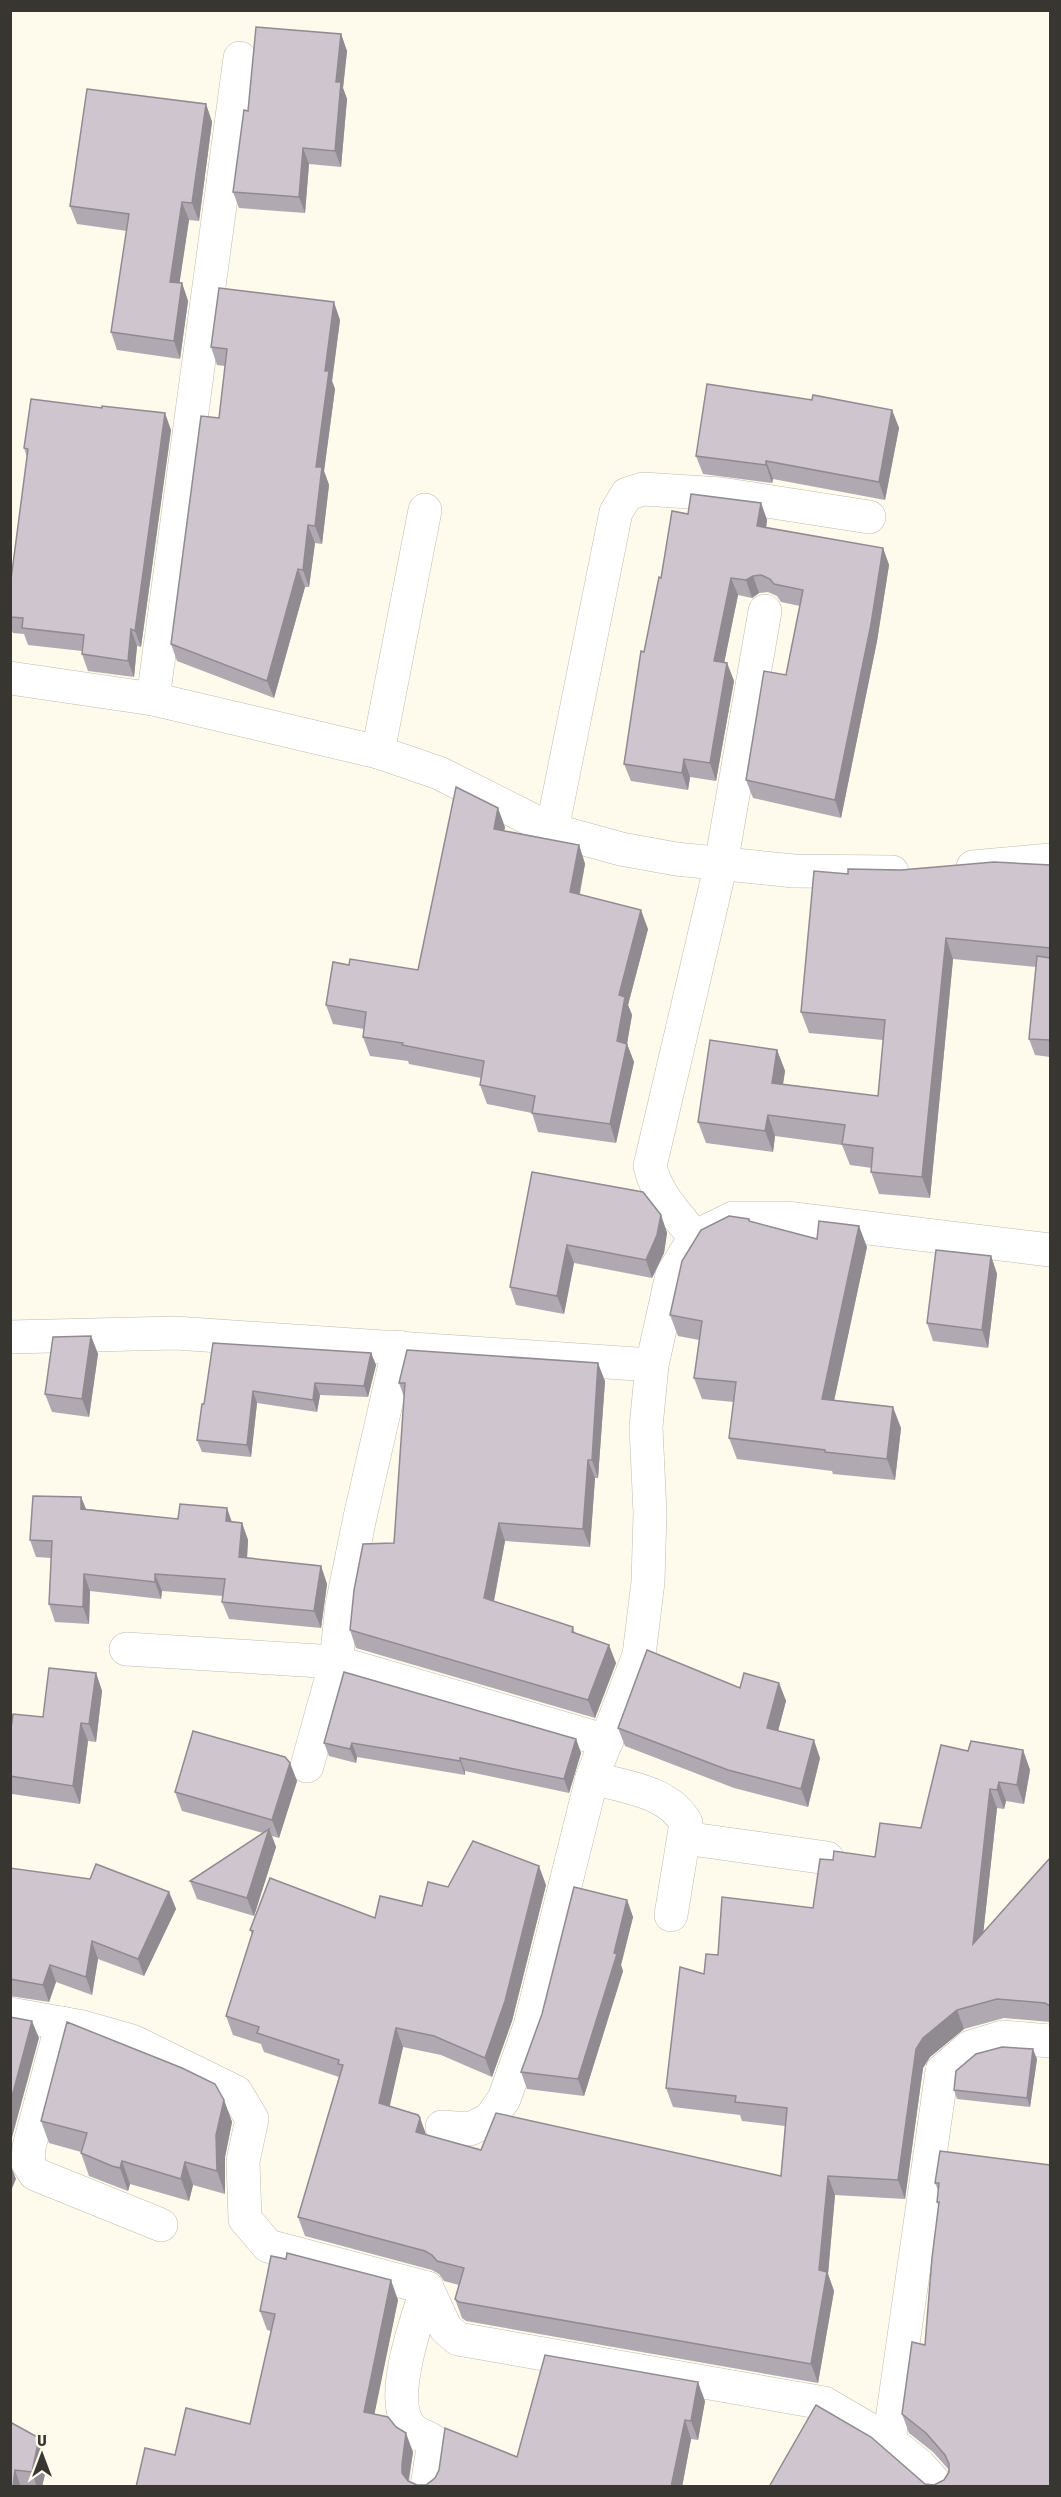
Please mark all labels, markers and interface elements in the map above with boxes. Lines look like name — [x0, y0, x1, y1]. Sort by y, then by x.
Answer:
north arrow — [12, 2425, 72, 2485]
text: U — [37, 2431, 47, 2450]

